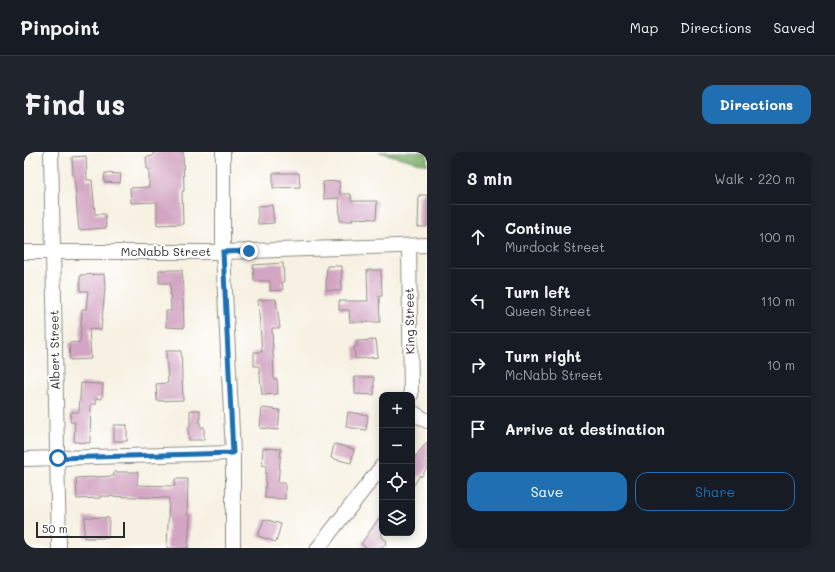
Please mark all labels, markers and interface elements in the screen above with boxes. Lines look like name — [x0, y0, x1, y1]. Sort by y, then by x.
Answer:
text: Pinpoint — [20, 15, 100, 40]
text: Map — [630, 18, 658, 37]
text: Directions — [680, 18, 751, 37]
text: Saved — [773, 18, 815, 37]
button: Directions — [702, 85, 811, 124]
text: Find us — [24, 86, 125, 122]
text: 3 min — [467, 167, 512, 189]
text: Walk · 220 m — [714, 170, 795, 187]
text: Continue — [505, 218, 572, 238]
icon: ahead — [467, 226, 489, 248]
text: 100 m — [759, 228, 795, 245]
text: Murdock Street — [505, 238, 605, 255]
route end — [240, 242, 258, 260]
street label: McNabb Street — [121, 243, 211, 259]
text: Turn left — [505, 282, 570, 302]
street label: King Street — [400, 288, 418, 354]
icon: left — [467, 290, 489, 312]
text: 110 m — [761, 292, 795, 309]
text: Queen Street — [505, 302, 591, 319]
street label: Albert Street — [45, 310, 63, 390]
text: Turn right — [505, 346, 582, 366]
icon: right — [467, 354, 489, 376]
text: 10 m — [767, 356, 795, 373]
text: McNabb Street — [505, 366, 603, 383]
map controls — [379, 392, 415, 536]
button: + — [379, 392, 415, 428]
icon: arrive — [467, 418, 489, 440]
text: Arrive at destination — [505, 419, 665, 439]
button: − — [379, 428, 415, 464]
route start — [49, 449, 67, 467]
button: locate — [379, 464, 415, 500]
button: Save — [467, 472, 627, 511]
button: Share — [635, 472, 795, 511]
button: layers — [379, 500, 415, 536]
scale bar — [36, 520, 125, 539]
text: 50 m — [42, 521, 68, 536]

